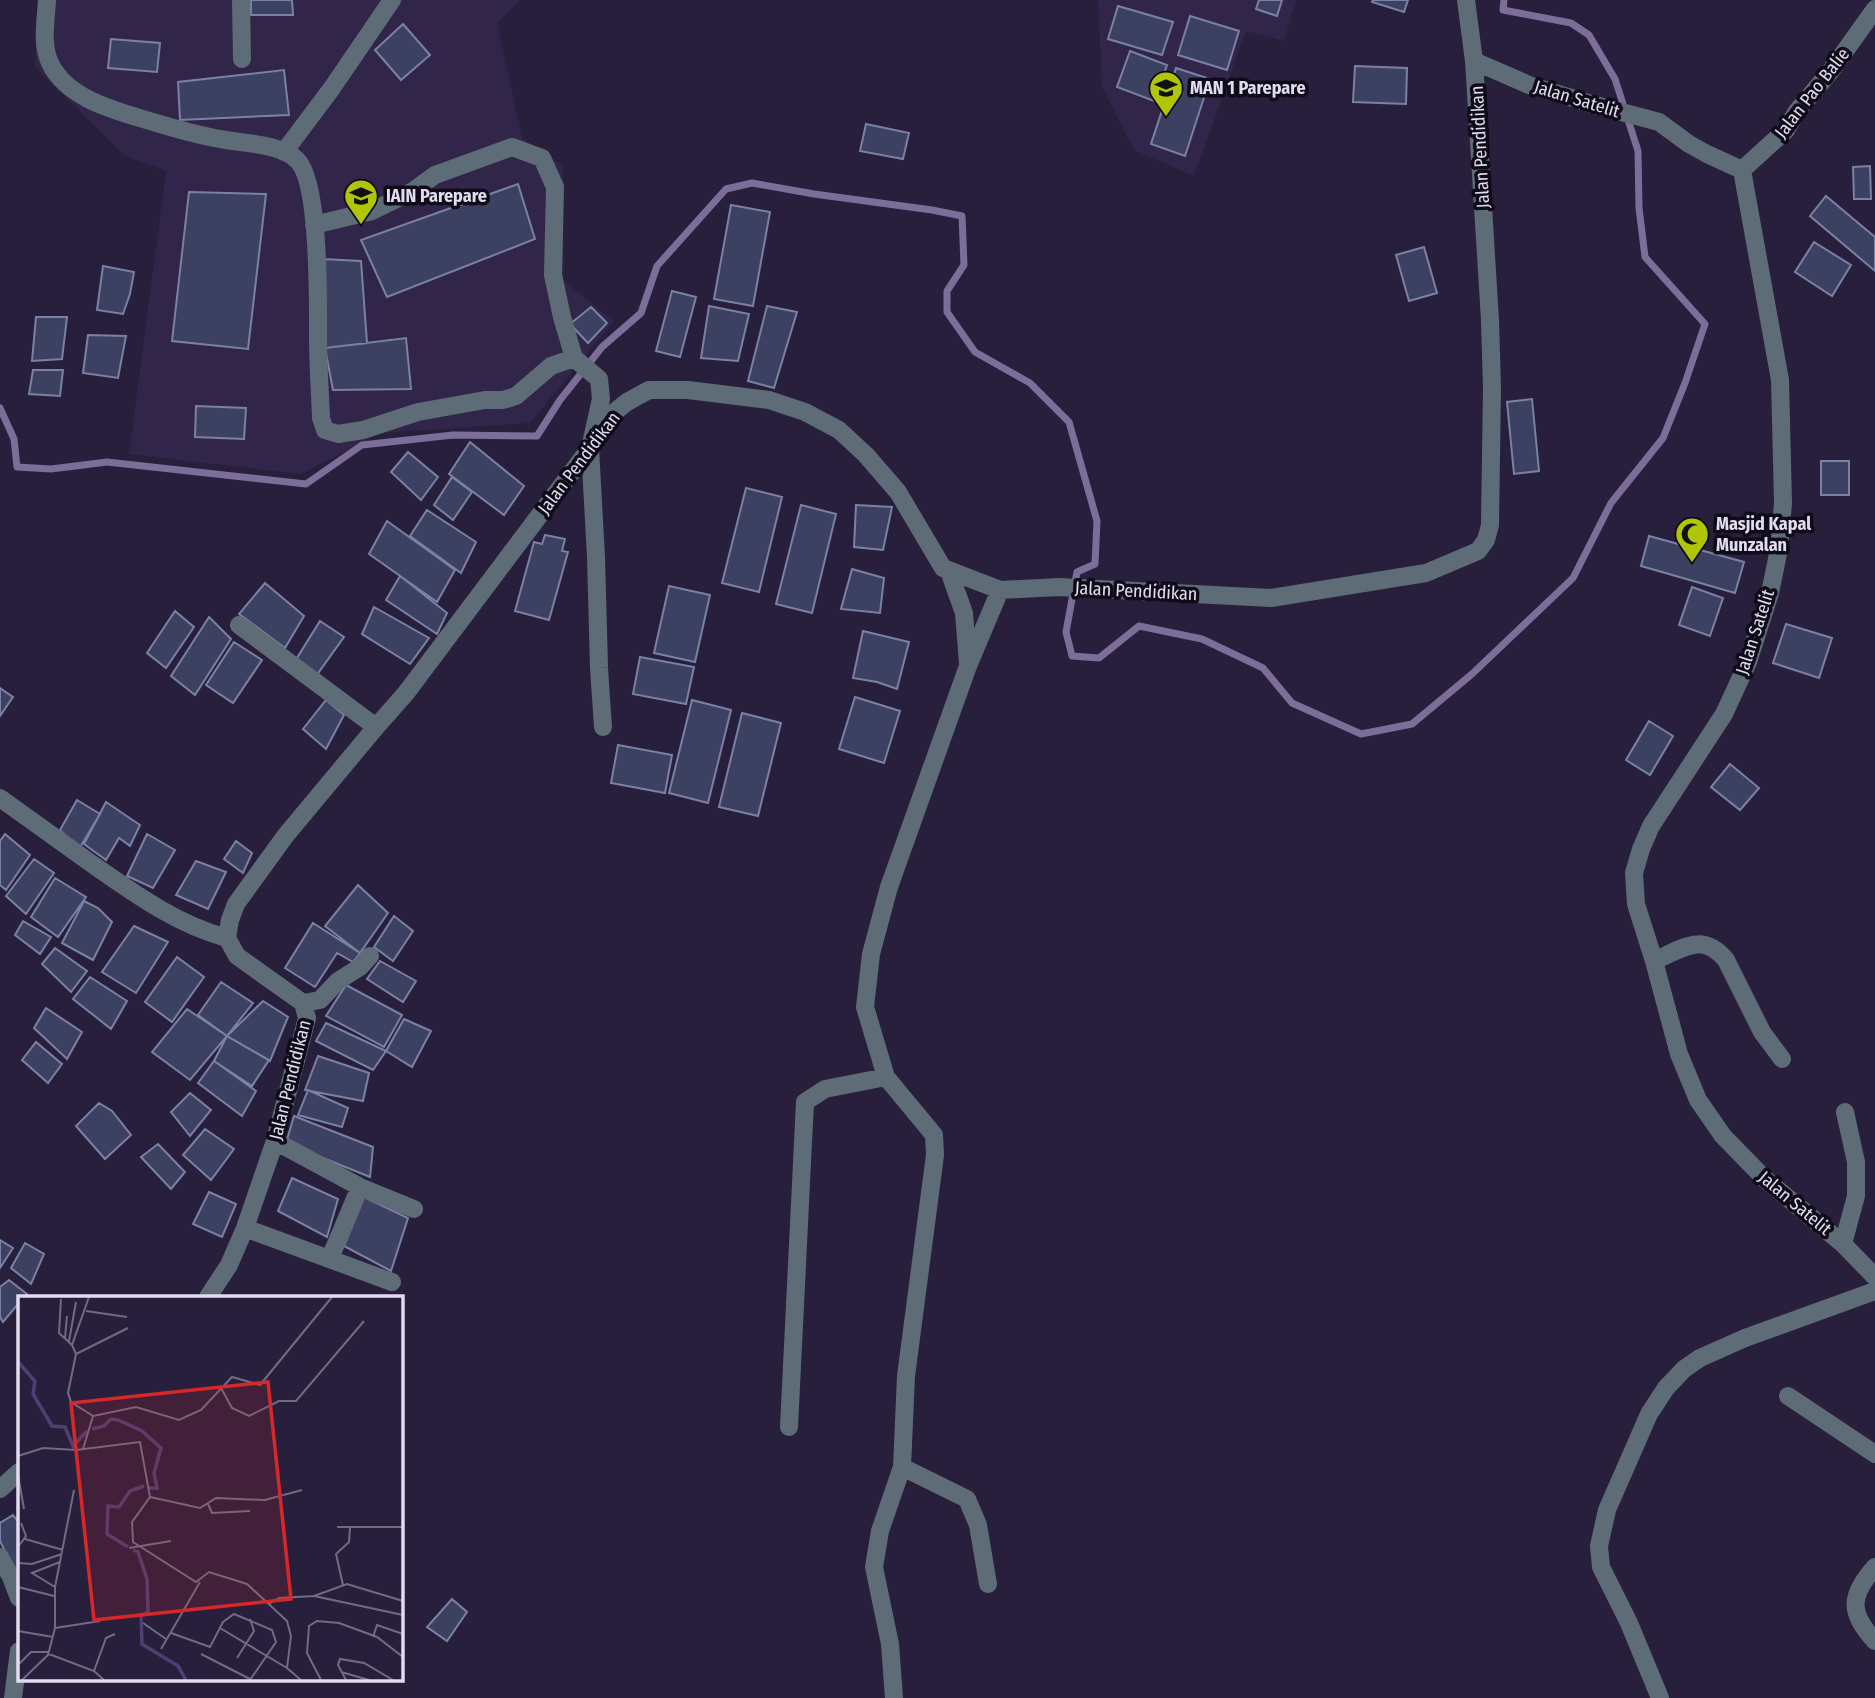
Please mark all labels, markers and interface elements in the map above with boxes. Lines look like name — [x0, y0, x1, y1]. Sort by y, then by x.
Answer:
street label: Jalan Pao Balie — [1770, 43, 1854, 142]
school or university icon: MAN 1 Parepare — [1147, 69, 1185, 118]
street label: Jalan Satelit — [1532, 76, 1622, 122]
place label: MAN 1 Parepare — [1190, 77, 1306, 99]
street label: Jalan Pendidikan — [1466, 85, 1494, 209]
school or university icon: IAIN Parepare — [342, 177, 380, 226]
place label: IAIN Parepare — [386, 185, 487, 207]
street label: Jalan Pendidikan — [533, 407, 625, 519]
place label: Masjid Kapal Munzalan — [1716, 513, 1811, 556]
mosque icon: Masjid Kapal Munzalan — [1673, 515, 1711, 564]
street label: Jalan Pendidikan — [1074, 577, 1198, 605]
street label: Jalan Satelit — [1731, 587, 1779, 677]
street label: Jalan Pendidikan — [264, 1018, 316, 1142]
street label: Jalan Satelit — [1754, 1166, 1836, 1240]
inset map — [18, 1296, 402, 1680]

